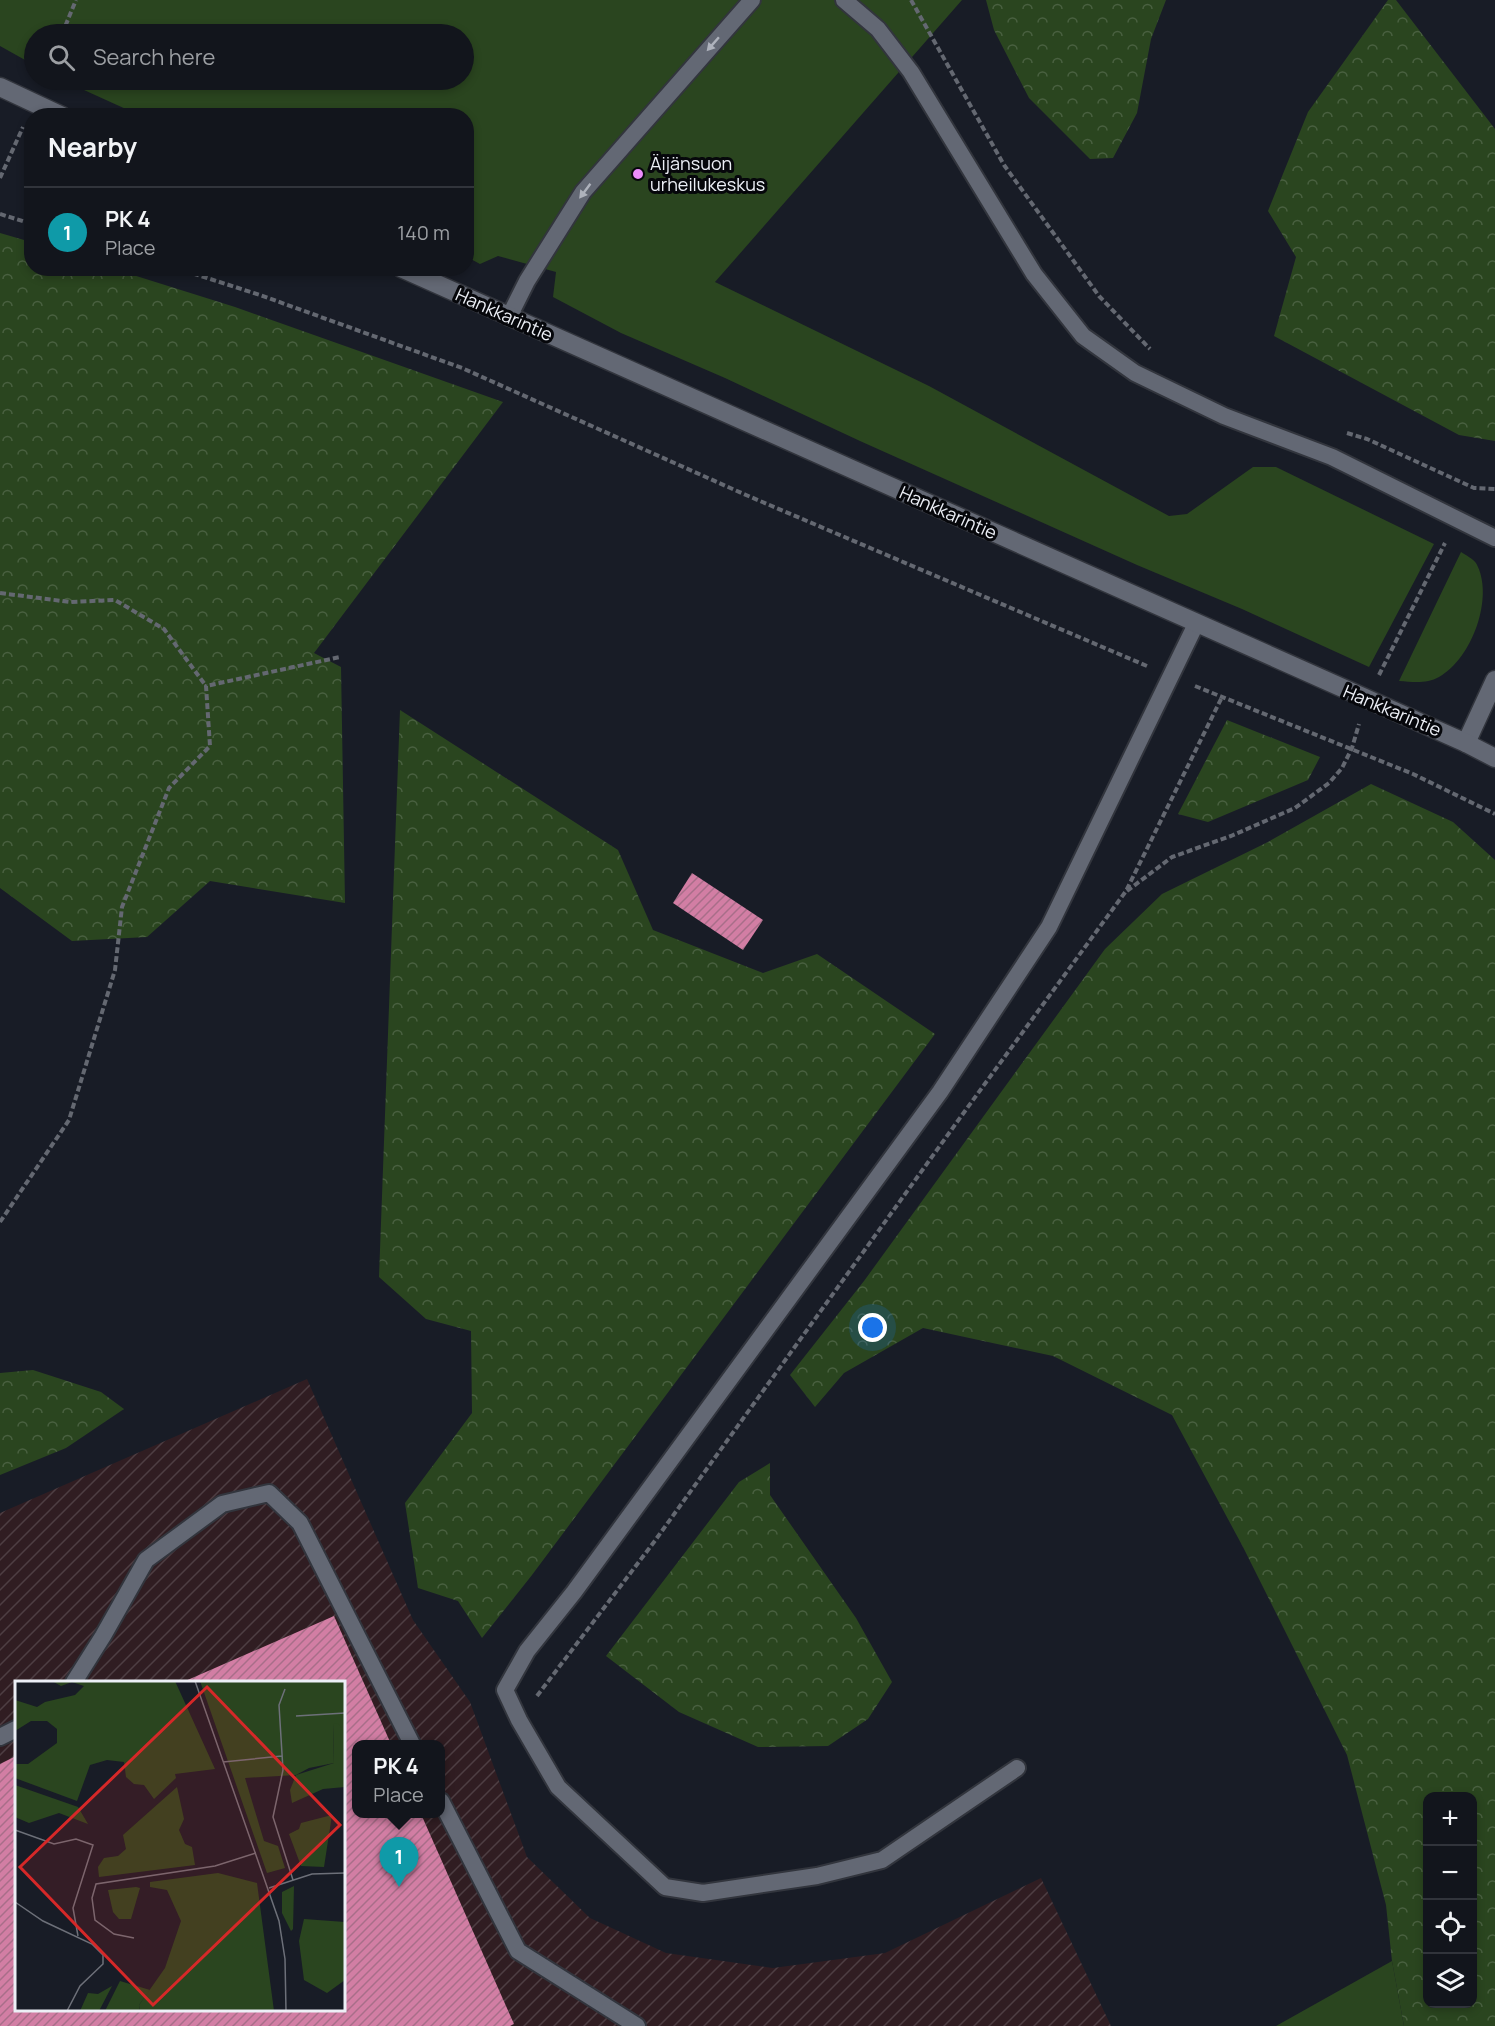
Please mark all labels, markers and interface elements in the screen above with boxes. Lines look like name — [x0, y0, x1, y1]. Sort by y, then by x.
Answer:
search box — [24, 24, 474, 90]
one-way arrow — [707, 36, 720, 51]
icon: search — [45, 41, 78, 74]
text: Search here — [93, 42, 215, 72]
text: Nearby — [48, 129, 137, 165]
place label: Äijänsuon urheilukeskus — [650, 151, 765, 196]
marker: Äijänsuon urheilukeskus — [631, 167, 645, 181]
one-way arrow — [579, 183, 591, 198]
text: PK 4 — [105, 204, 151, 234]
text: 1 — [63, 219, 72, 246]
text: 140 m — [397, 219, 450, 246]
text: Place — [105, 234, 155, 261]
street label: Hankkarintie — [452, 282, 557, 346]
street label: Hankkarintie — [896, 480, 1001, 544]
street label: Hankkarintie — [1340, 679, 1445, 741]
your location — [858, 1313, 887, 1342]
inset map — [15, 1681, 345, 2011]
popup — [352, 1740, 445, 1818]
text: PK 4 — [373, 1751, 419, 1781]
text: Place — [373, 1781, 424, 1808]
map controls — [1423, 1792, 1477, 2008]
button: + — [1423, 1792, 1477, 1846]
pin: 1 — [380, 1838, 418, 1887]
button: − — [1423, 1846, 1477, 1900]
button: locate — [1423, 1900, 1477, 1954]
button: layers — [1423, 1954, 1477, 2008]

